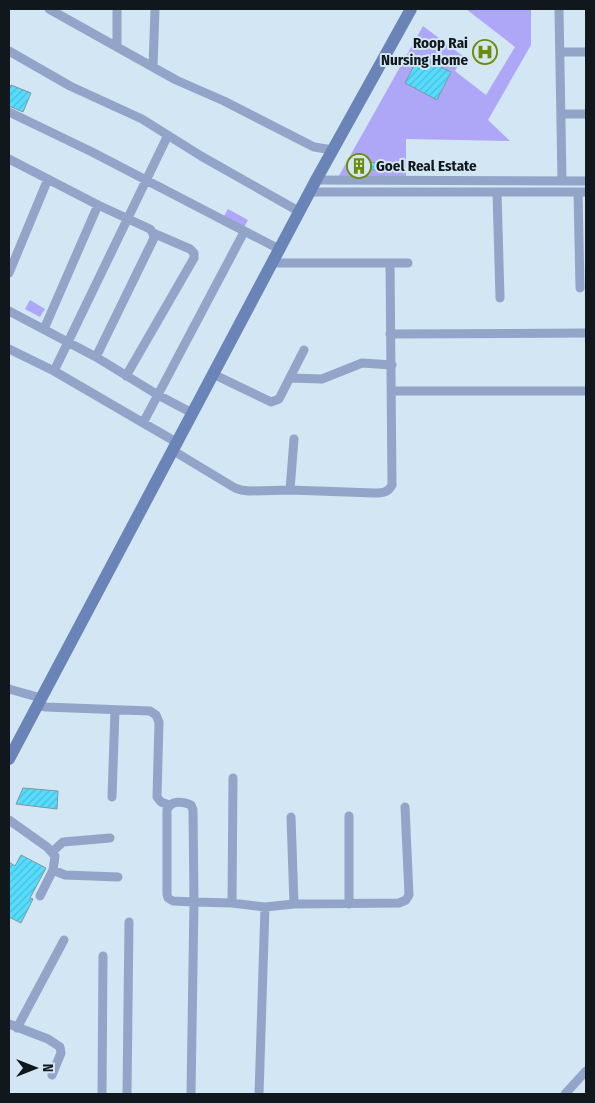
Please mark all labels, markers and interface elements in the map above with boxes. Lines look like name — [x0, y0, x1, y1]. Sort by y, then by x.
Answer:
place label: Roop Rai Nursing Home — [381, 34, 468, 69]
hospital icon: Roop Rai Nursing Home — [472, 39, 498, 65]
building icon: Goel Real Estate — [346, 153, 372, 179]
place label: Goel Real Estate — [376, 157, 477, 175]
north arrow — [10, 1043, 60, 1093]
text: N — [39, 1064, 56, 1072]

